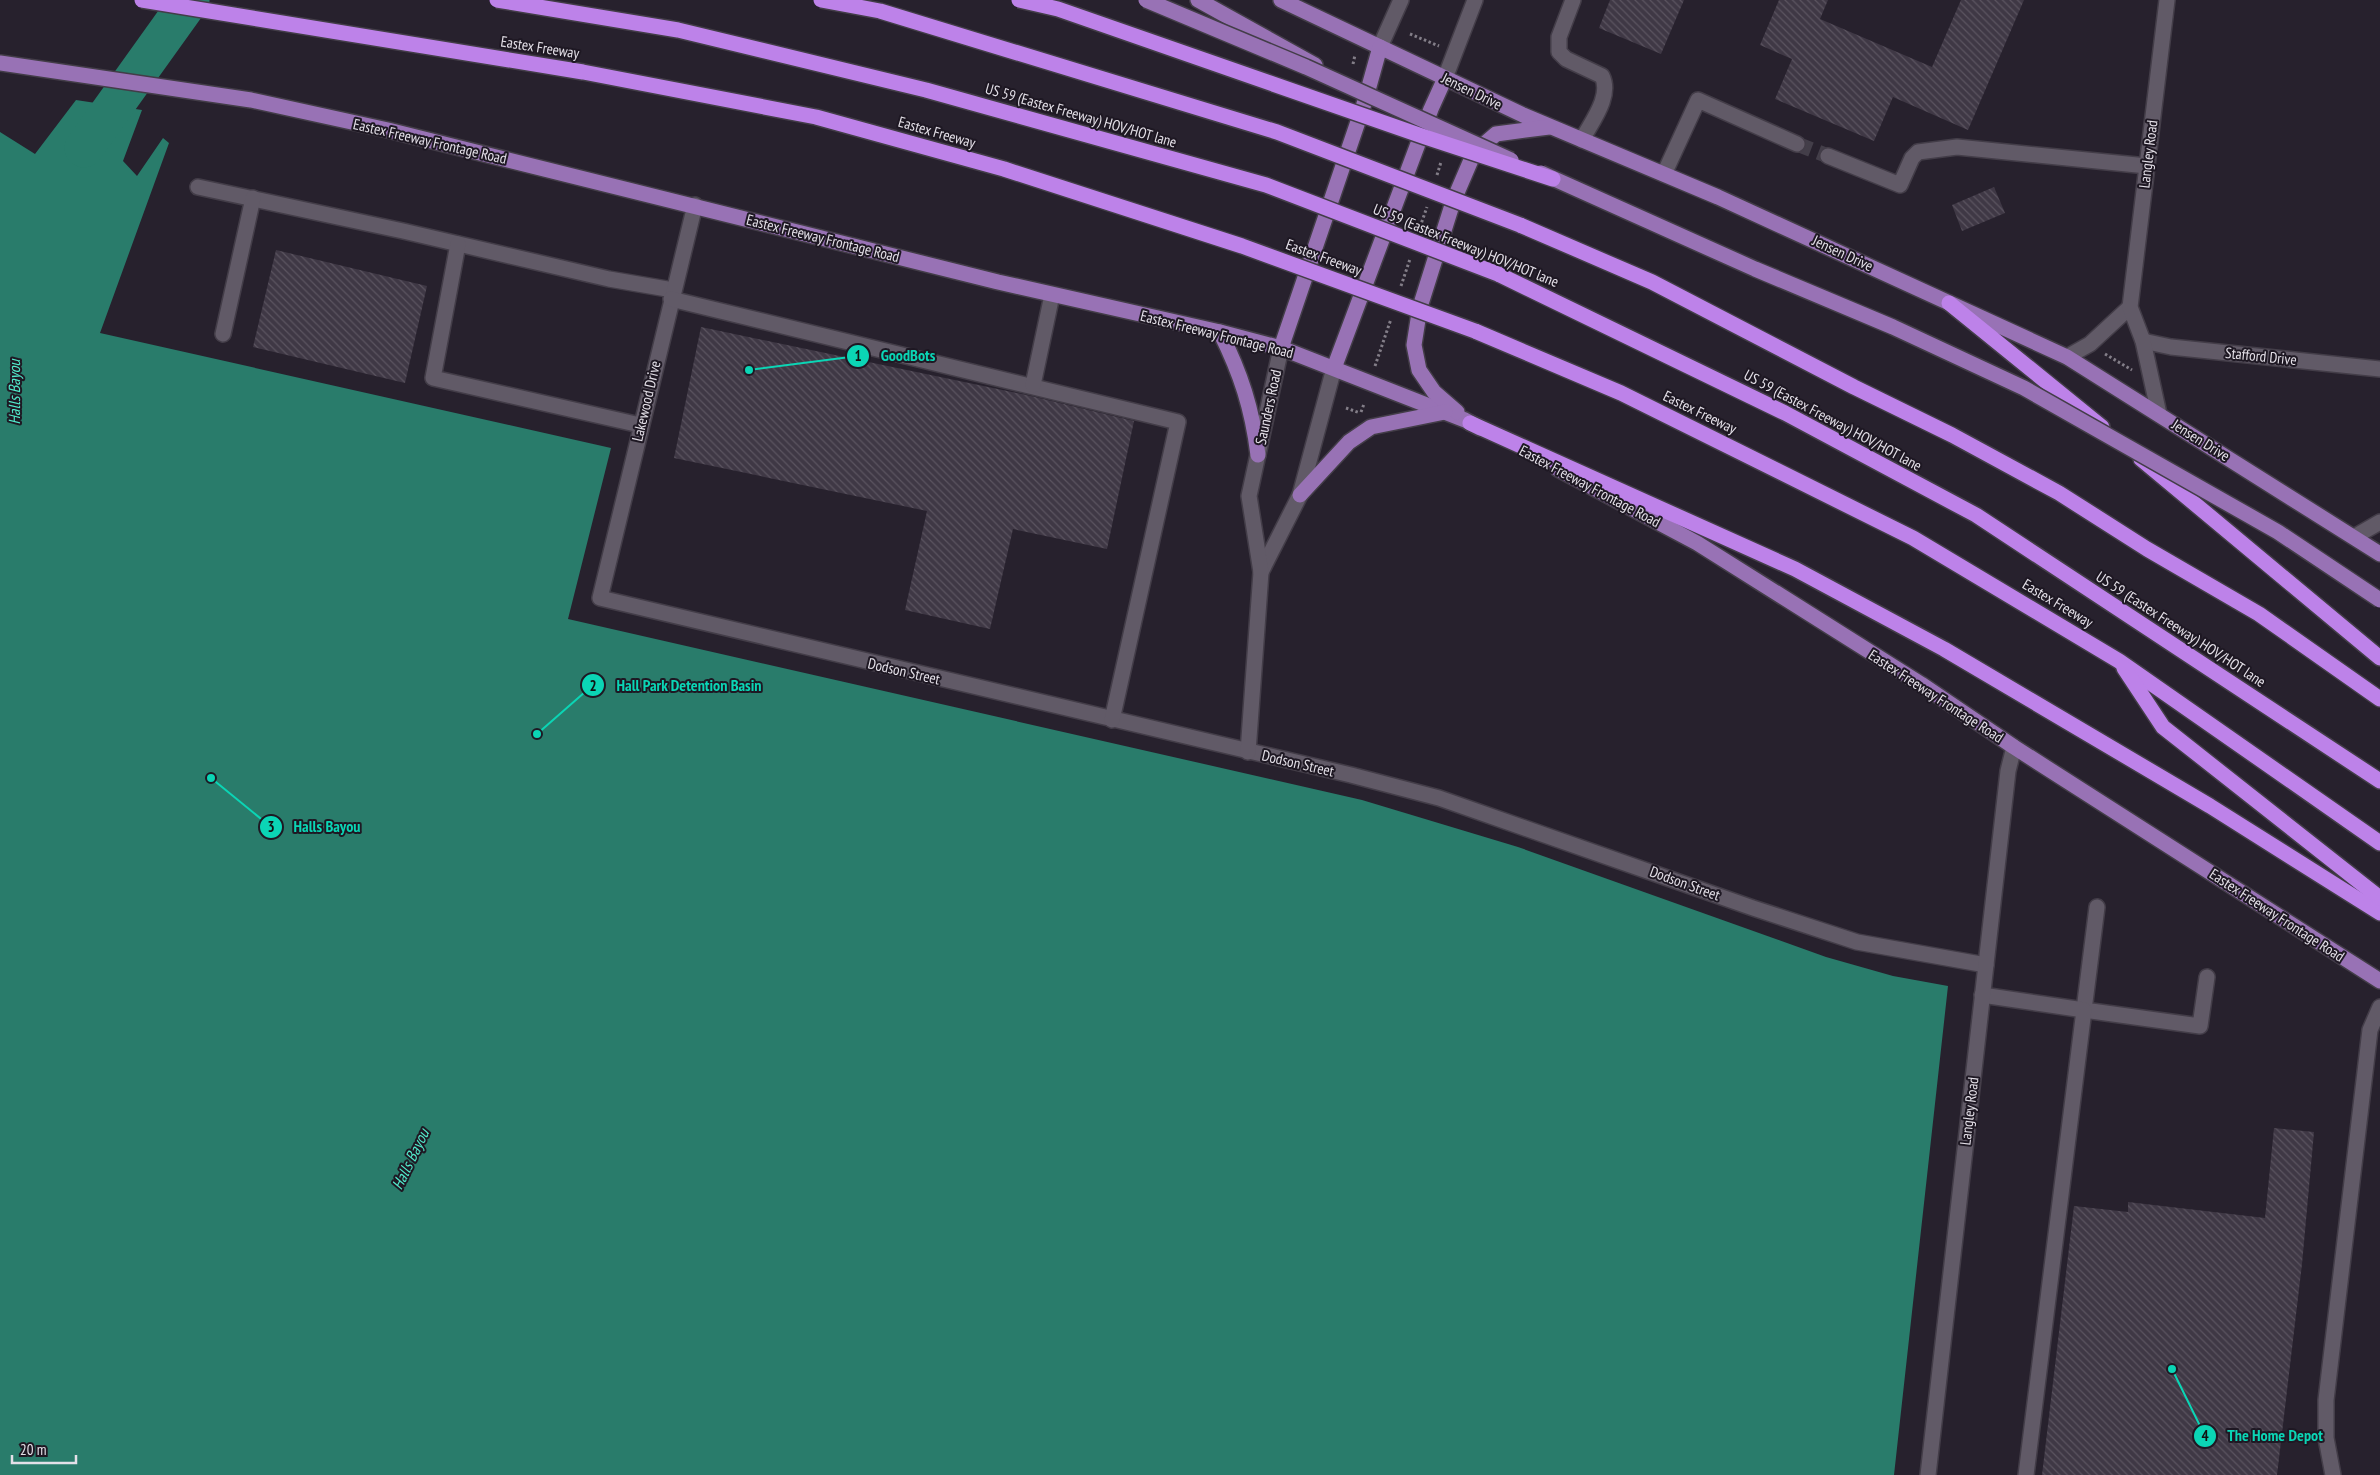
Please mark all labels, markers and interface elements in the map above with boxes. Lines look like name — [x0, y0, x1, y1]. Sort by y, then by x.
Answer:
street label: Eastex Freeway — [499, 31, 581, 63]
street label: Jensen Drive — [1438, 68, 1505, 114]
street label: US 59 (Eastex Freeway) HOV/HOT lane — [983, 79, 1179, 151]
street label: Eastex Freeway — [896, 112, 978, 152]
street label: Eastex Freeway Frontage Road — [351, 114, 509, 168]
street label: Langley Road — [2134, 119, 2162, 189]
street label: US 59 (Eastex Freeway) HOV/HOT lane — [1370, 199, 1562, 291]
street label: Eastex Freeway Frontage Road — [744, 210, 902, 266]
street label: Jensen Drive — [1809, 230, 1876, 275]
street label: Eastex Freeway — [1283, 234, 1365, 280]
street label: Eastex Freeway Frontage Road — [1138, 306, 1296, 362]
callout: GoodBots — [846, 340, 946, 371]
street label: Stafford Drive — [2224, 343, 2298, 369]
text: GoodBots — [881, 345, 936, 365]
text: 1 — [854, 346, 862, 365]
water label: Halls Bayou — [4, 358, 24, 425]
street label: Lakewood Drive — [627, 359, 665, 443]
street label: US 59 (Eastex Freeway) HOV/HOT lane — [1741, 365, 1925, 475]
street label: Saunders Road — [1251, 368, 1285, 446]
street label: Eastex Freeway — [1660, 386, 1740, 438]
street label: Jensen Drive — [2168, 414, 2233, 465]
street label: Eastex Freeway Frontage Road — [1516, 441, 1664, 531]
street label: US 59 (Eastex Freeway) HOV/HOT lane — [2093, 567, 2269, 691]
street label: Eastex Freeway — [2019, 574, 2097, 632]
street label: Eastex Freeway Frontage Road — [1865, 645, 2007, 747]
street label: Dodson Street — [866, 654, 942, 688]
callout: Hall Park Detention Basin — [581, 670, 771, 701]
text: Hall Park Detention Basin — [617, 675, 762, 695]
text: 2 — [589, 676, 597, 695]
street label: Dodson Street — [1260, 746, 1336, 780]
callout: Halls Bayou — [258, 811, 370, 842]
text: Halls Bayou — [294, 816, 360, 836]
text: 3 — [267, 817, 275, 836]
street label: Dodson Street — [1647, 862, 1723, 904]
street label: Eastex Freeway Frontage Road — [2206, 864, 2348, 966]
street label: Langley Road — [1955, 1076, 1983, 1146]
water label: Halls Bayou — [387, 1124, 434, 1193]
callout: The Home Depot — [2193, 1420, 2333, 1451]
text: The Home Depot — [2227, 1425, 2323, 1445]
text: 4 — [2201, 1426, 2209, 1445]
scale bar — [12, 1432, 76, 1464]
text: 20 m — [20, 1440, 46, 1459]

